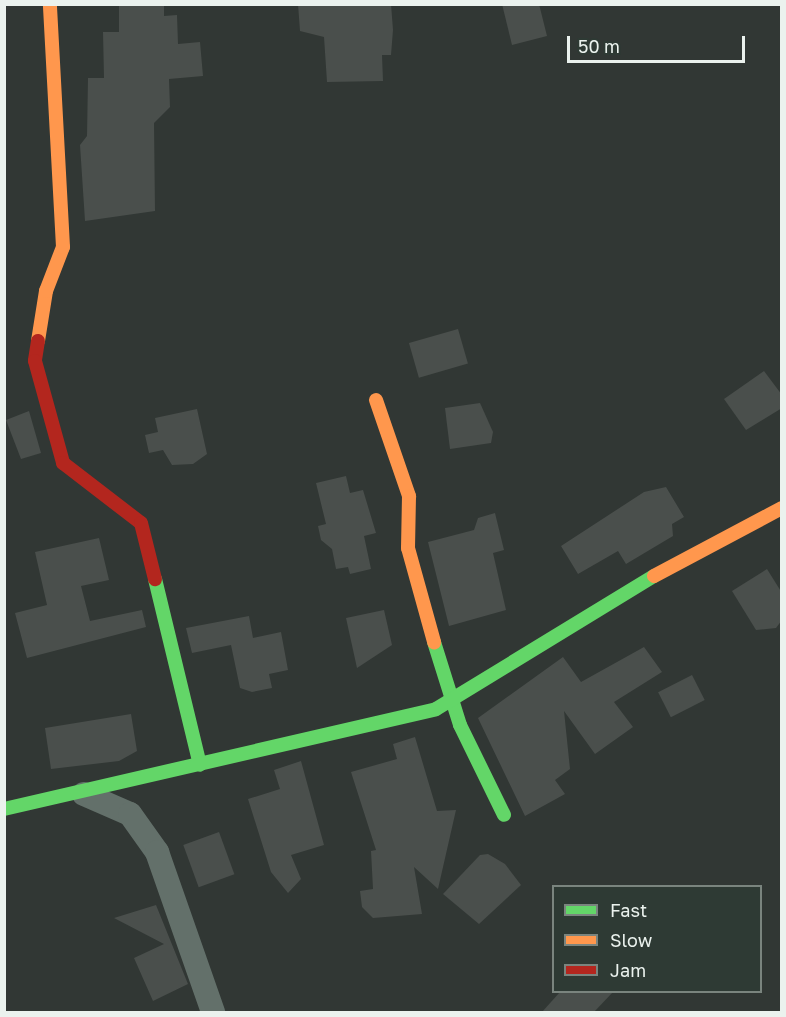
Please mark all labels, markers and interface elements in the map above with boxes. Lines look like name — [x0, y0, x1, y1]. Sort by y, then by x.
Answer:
scale bar — [570, 24, 748, 62]
text: 50 m — [578, 35, 620, 57]
legend — [552, 885, 762, 993]
text: Fast — [610, 899, 647, 921]
text: Slow — [610, 929, 652, 951]
text: Jam — [610, 959, 646, 981]

